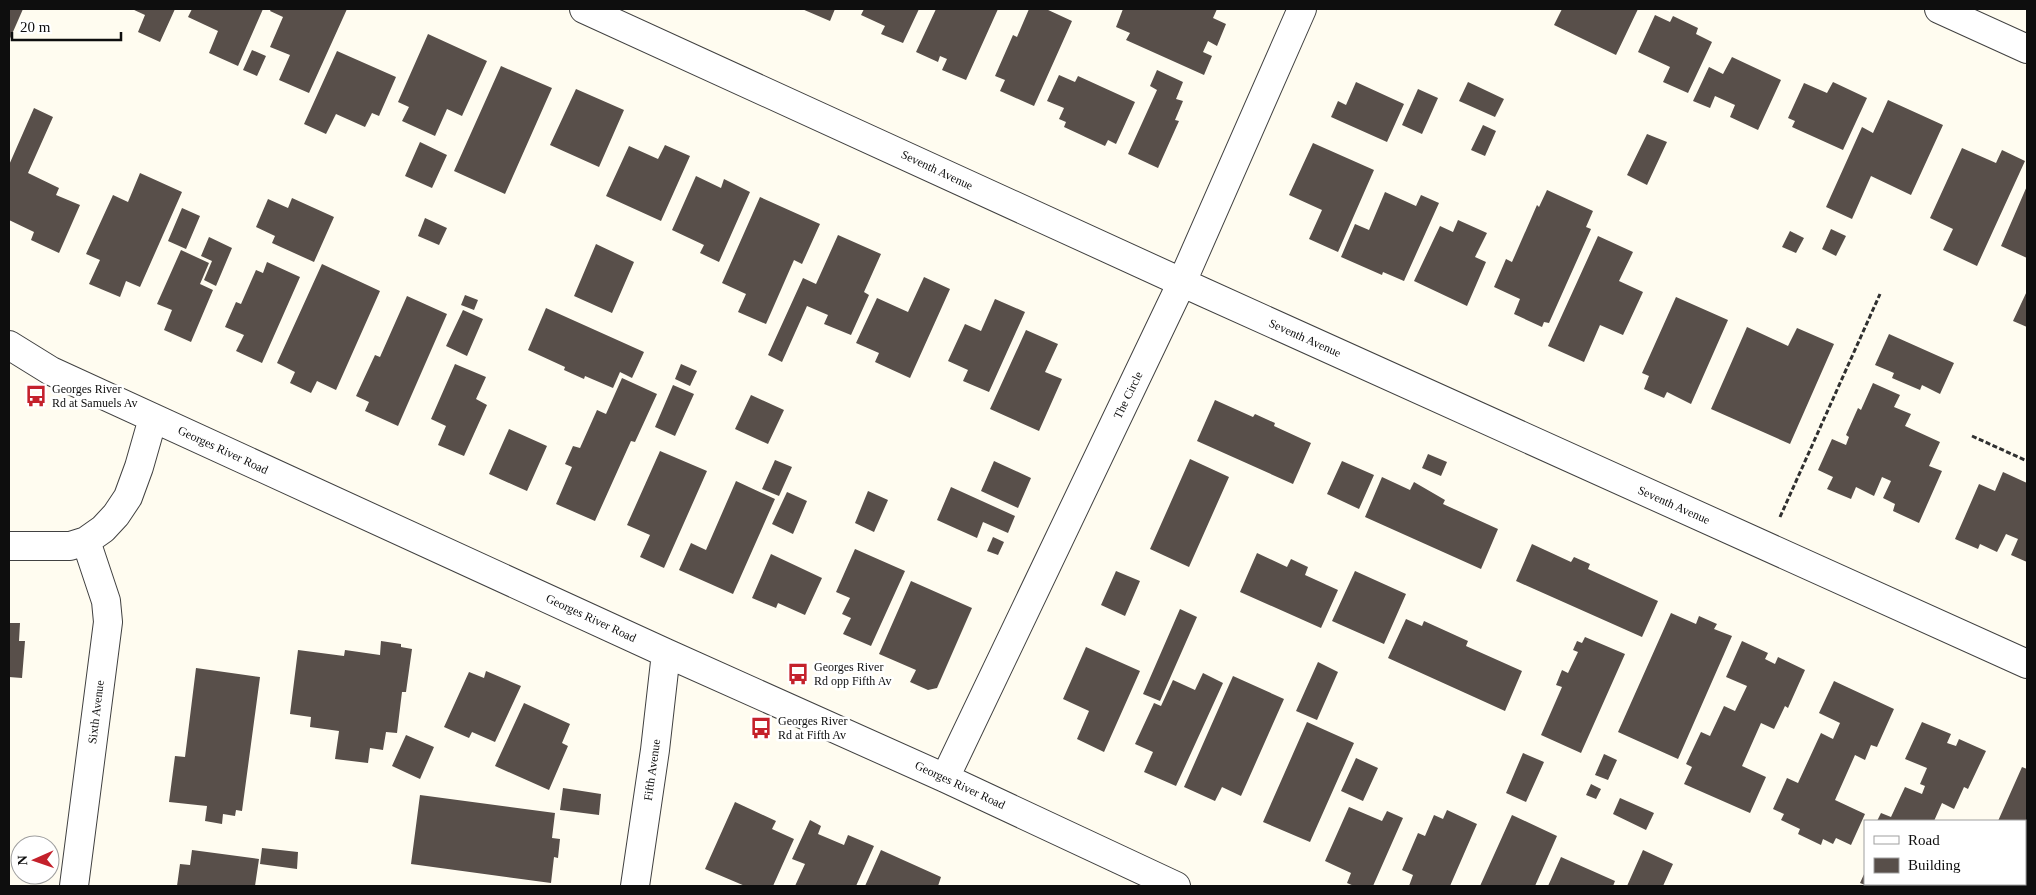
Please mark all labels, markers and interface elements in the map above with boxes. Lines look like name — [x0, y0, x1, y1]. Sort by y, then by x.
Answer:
scale bar — [12, 10, 121, 42]
text: 20 m — [20, 19, 51, 35]
street label: Seventh Avenue — [899, 147, 975, 193]
street label: Seventh Avenue — [1267, 316, 1343, 360]
street label: The Circle — [1111, 369, 1145, 421]
place label: Georges River Rd at Samuels Av — [52, 382, 137, 410]
bus stop icon: Georges River Rd at Samuels Av — [23, 383, 49, 409]
street label: Georges River Road — [176, 423, 270, 477]
street label: Seventh Avenue — [1636, 483, 1712, 527]
street label: Georges River Road — [544, 591, 638, 645]
place label: Georges River Rd opp Fifth Av — [814, 660, 891, 688]
bus stop icon: Georges River Rd opp Fifth Av — [785, 661, 811, 687]
street label: Sixth Avenue — [85, 679, 107, 745]
place label: Georges River Rd at Fifth Av — [778, 714, 847, 742]
bus stop icon: Georges River Rd at Fifth Av — [748, 715, 774, 741]
street label: Fifth Avenue — [641, 738, 663, 802]
street label: Georges River Road — [913, 758, 1007, 812]
legend — [1864, 820, 2026, 885]
text: Road — [1908, 832, 1940, 848]
north arrow — [10, 835, 60, 885]
text: N — [15, 855, 30, 866]
text: Building — [1908, 857, 1961, 873]

